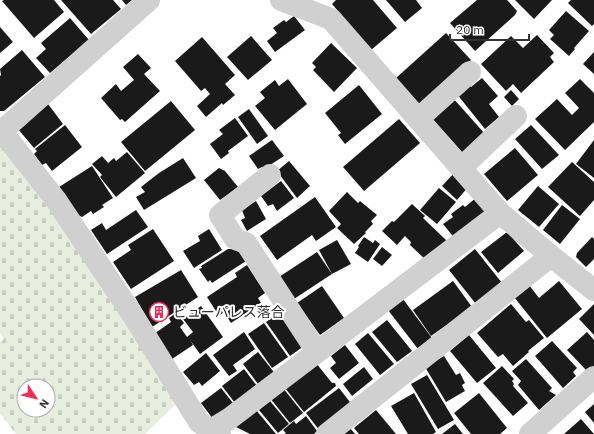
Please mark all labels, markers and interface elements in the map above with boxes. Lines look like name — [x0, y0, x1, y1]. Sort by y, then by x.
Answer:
scale bar — [450, 16, 529, 42]
text: 20 m — [456, 22, 484, 37]
building icon: ビューパレス落合 — [148, 301, 170, 323]
place label: ビューパレス落合 — [173, 303, 285, 321]
north arrow — [16, 378, 56, 418]
text: N — [36, 396, 52, 411]

